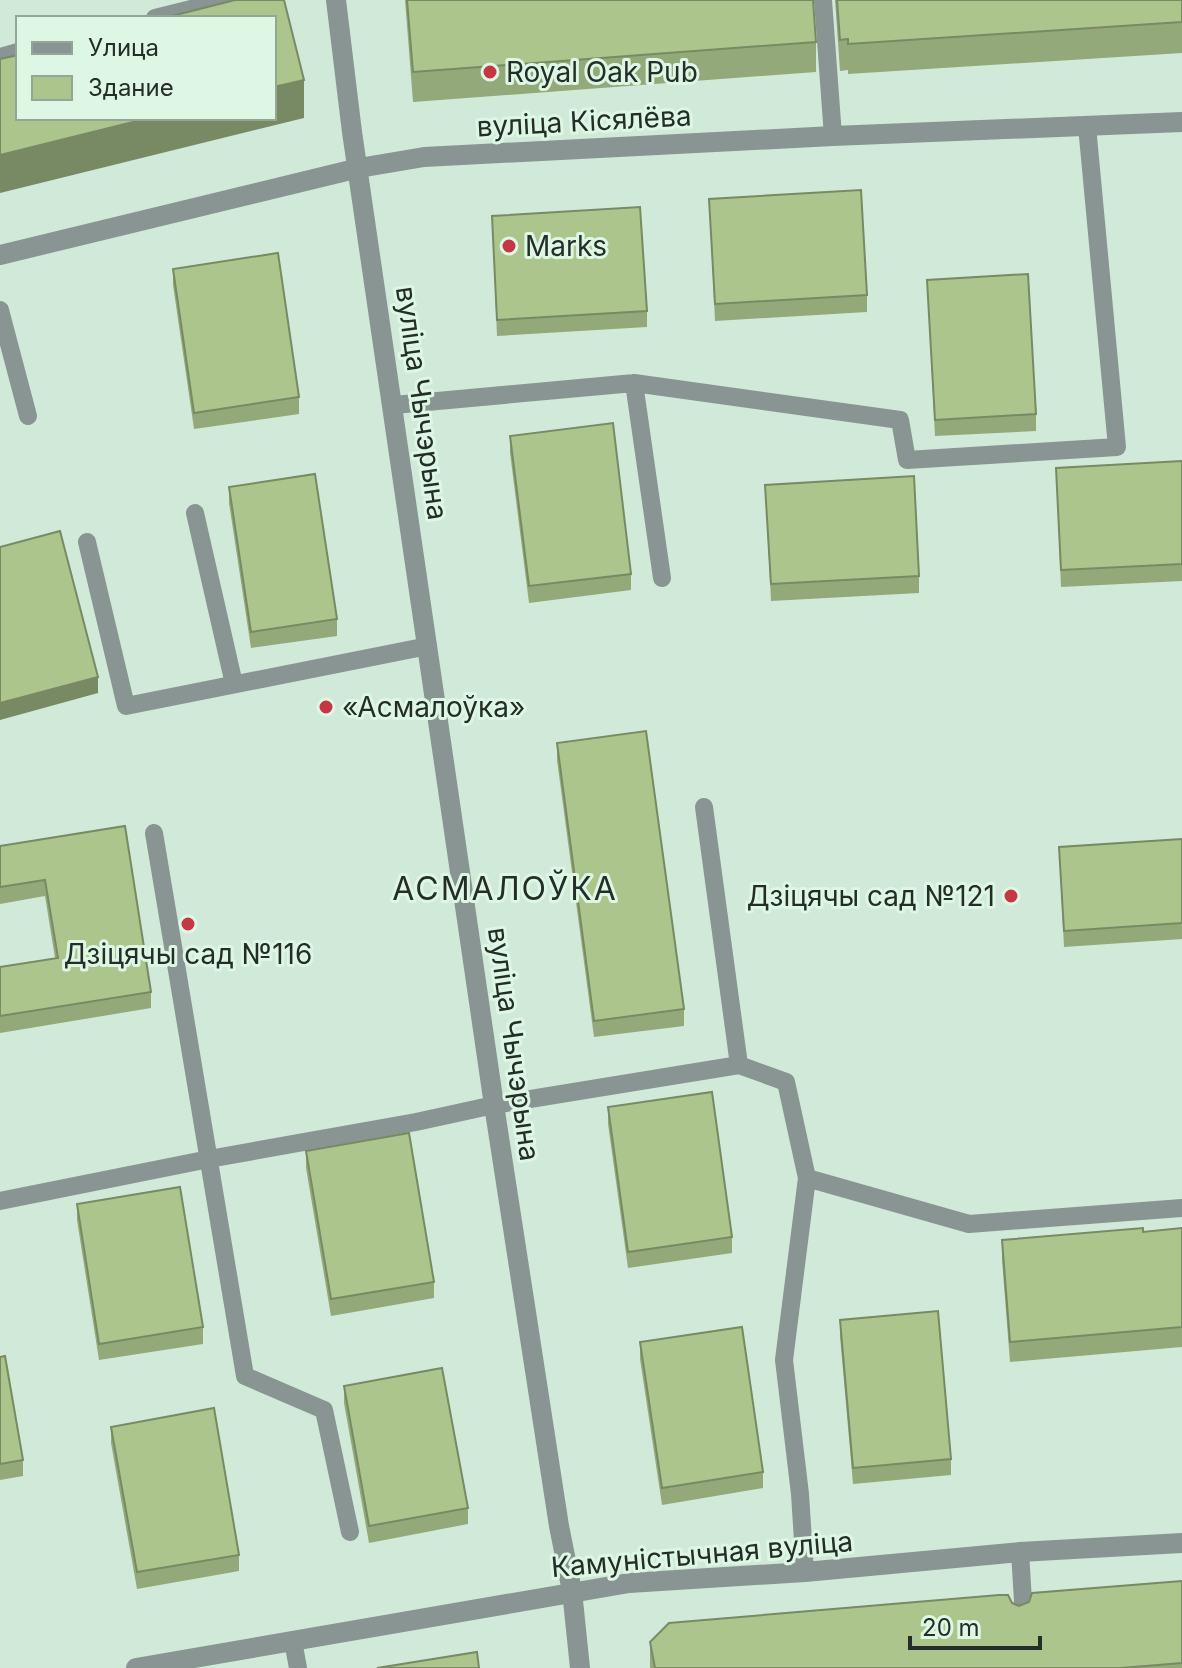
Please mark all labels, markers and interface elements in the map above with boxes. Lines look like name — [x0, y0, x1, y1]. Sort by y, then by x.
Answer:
legend — [16, 16, 276, 120]
text: Улица — [88, 33, 159, 62]
place label: Royal Oak Pub — [506, 55, 698, 89]
marker: Royal Oak Pub — [481, 63, 499, 81]
text: Здание — [88, 73, 174, 102]
street label: вуліца Кісялёва — [476, 98, 692, 144]
place label: Marks — [525, 229, 607, 263]
marker: Marks — [500, 237, 518, 255]
street label: вуліца Чычэрына — [389, 284, 455, 522]
place label: «Асмалоўка» — [342, 690, 525, 724]
marker: «Асмалоўка» — [317, 698, 335, 716]
district label: АСМАЛОЎКА — [392, 869, 618, 908]
place label: Дзіцячы сад №121 — [747, 879, 995, 913]
marker: Дзіцячы сад №121 — [1002, 887, 1020, 905]
marker: Дзіцячы сад №116 — [179, 915, 197, 933]
street label: вуліца Чычэрына — [481, 925, 547, 1163]
place label: Дзіцячы сад №116 — [64, 937, 312, 971]
street label: Камуністычная вуліца — [550, 1524, 854, 1584]
scale bar — [910, 1600, 1040, 1650]
text: 20 m — [922, 1613, 980, 1642]

